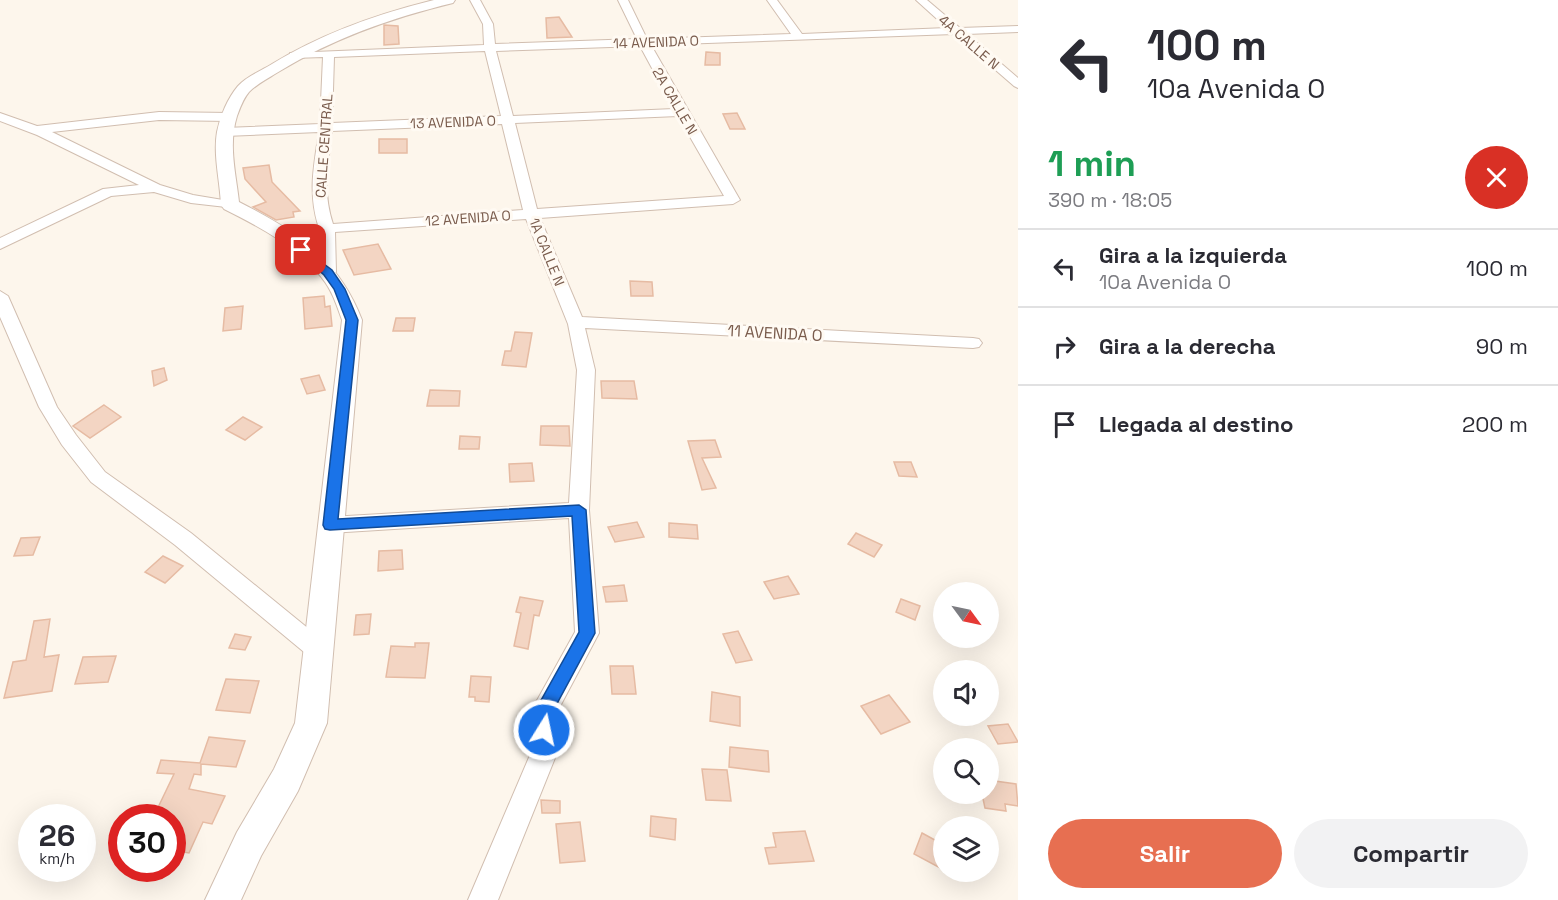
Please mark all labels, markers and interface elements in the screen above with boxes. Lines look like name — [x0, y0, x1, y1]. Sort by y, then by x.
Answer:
street label: 4A CALLE N — [935, 11, 1003, 73]
text: 100 m — [1147, 19, 1267, 72]
icon: left — [1048, 24, 1126, 102]
street label: 14 AVENIDA O — [613, 32, 699, 52]
street label: 2A CALLE N — [649, 64, 701, 138]
text: 10a Avenida O — [1147, 71, 1325, 106]
street label: CALLE CENTRAL — [311, 93, 337, 199]
street label: 13 AVENIDA O — [410, 112, 496, 132]
text: 1 min — [1048, 141, 1136, 187]
button: close — [1465, 146, 1528, 209]
text: 390 m · 18:05 — [1048, 187, 1172, 213]
street label: 12 AVENIDA O — [425, 206, 511, 230]
street label: 1A CALLE N — [525, 215, 569, 289]
pin — [275, 224, 326, 275]
icon: arrive — [284, 233, 317, 266]
text: Gira a la izquierda — [1099, 241, 1287, 269]
icon: left — [1048, 252, 1081, 285]
text: 100 m — [1466, 254, 1528, 282]
text: 10a Avenida O — [1099, 269, 1231, 295]
street label: 11 AVENIDA O — [727, 320, 823, 346]
icon: right — [1048, 330, 1081, 363]
text: Gira a la derecha — [1099, 332, 1276, 360]
text: 90 m — [1476, 332, 1528, 360]
icon: arrive — [1048, 408, 1081, 441]
text: Llegada al destino — [1099, 410, 1293, 438]
text: 200 m — [1462, 410, 1528, 438]
north arrow — [933, 582, 999, 648]
map controls — [933, 582, 999, 882]
button: sound — [933, 660, 999, 726]
position arrow — [512, 698, 576, 762]
button: search — [933, 738, 999, 804]
speed limit sign: 30 — [108, 804, 186, 882]
text: 26 — [39, 816, 75, 855]
button: layers — [933, 816, 999, 882]
button: Salir — [1048, 819, 1282, 888]
button: Compartir — [1294, 819, 1528, 888]
text: km/h — [39, 849, 75, 868]

